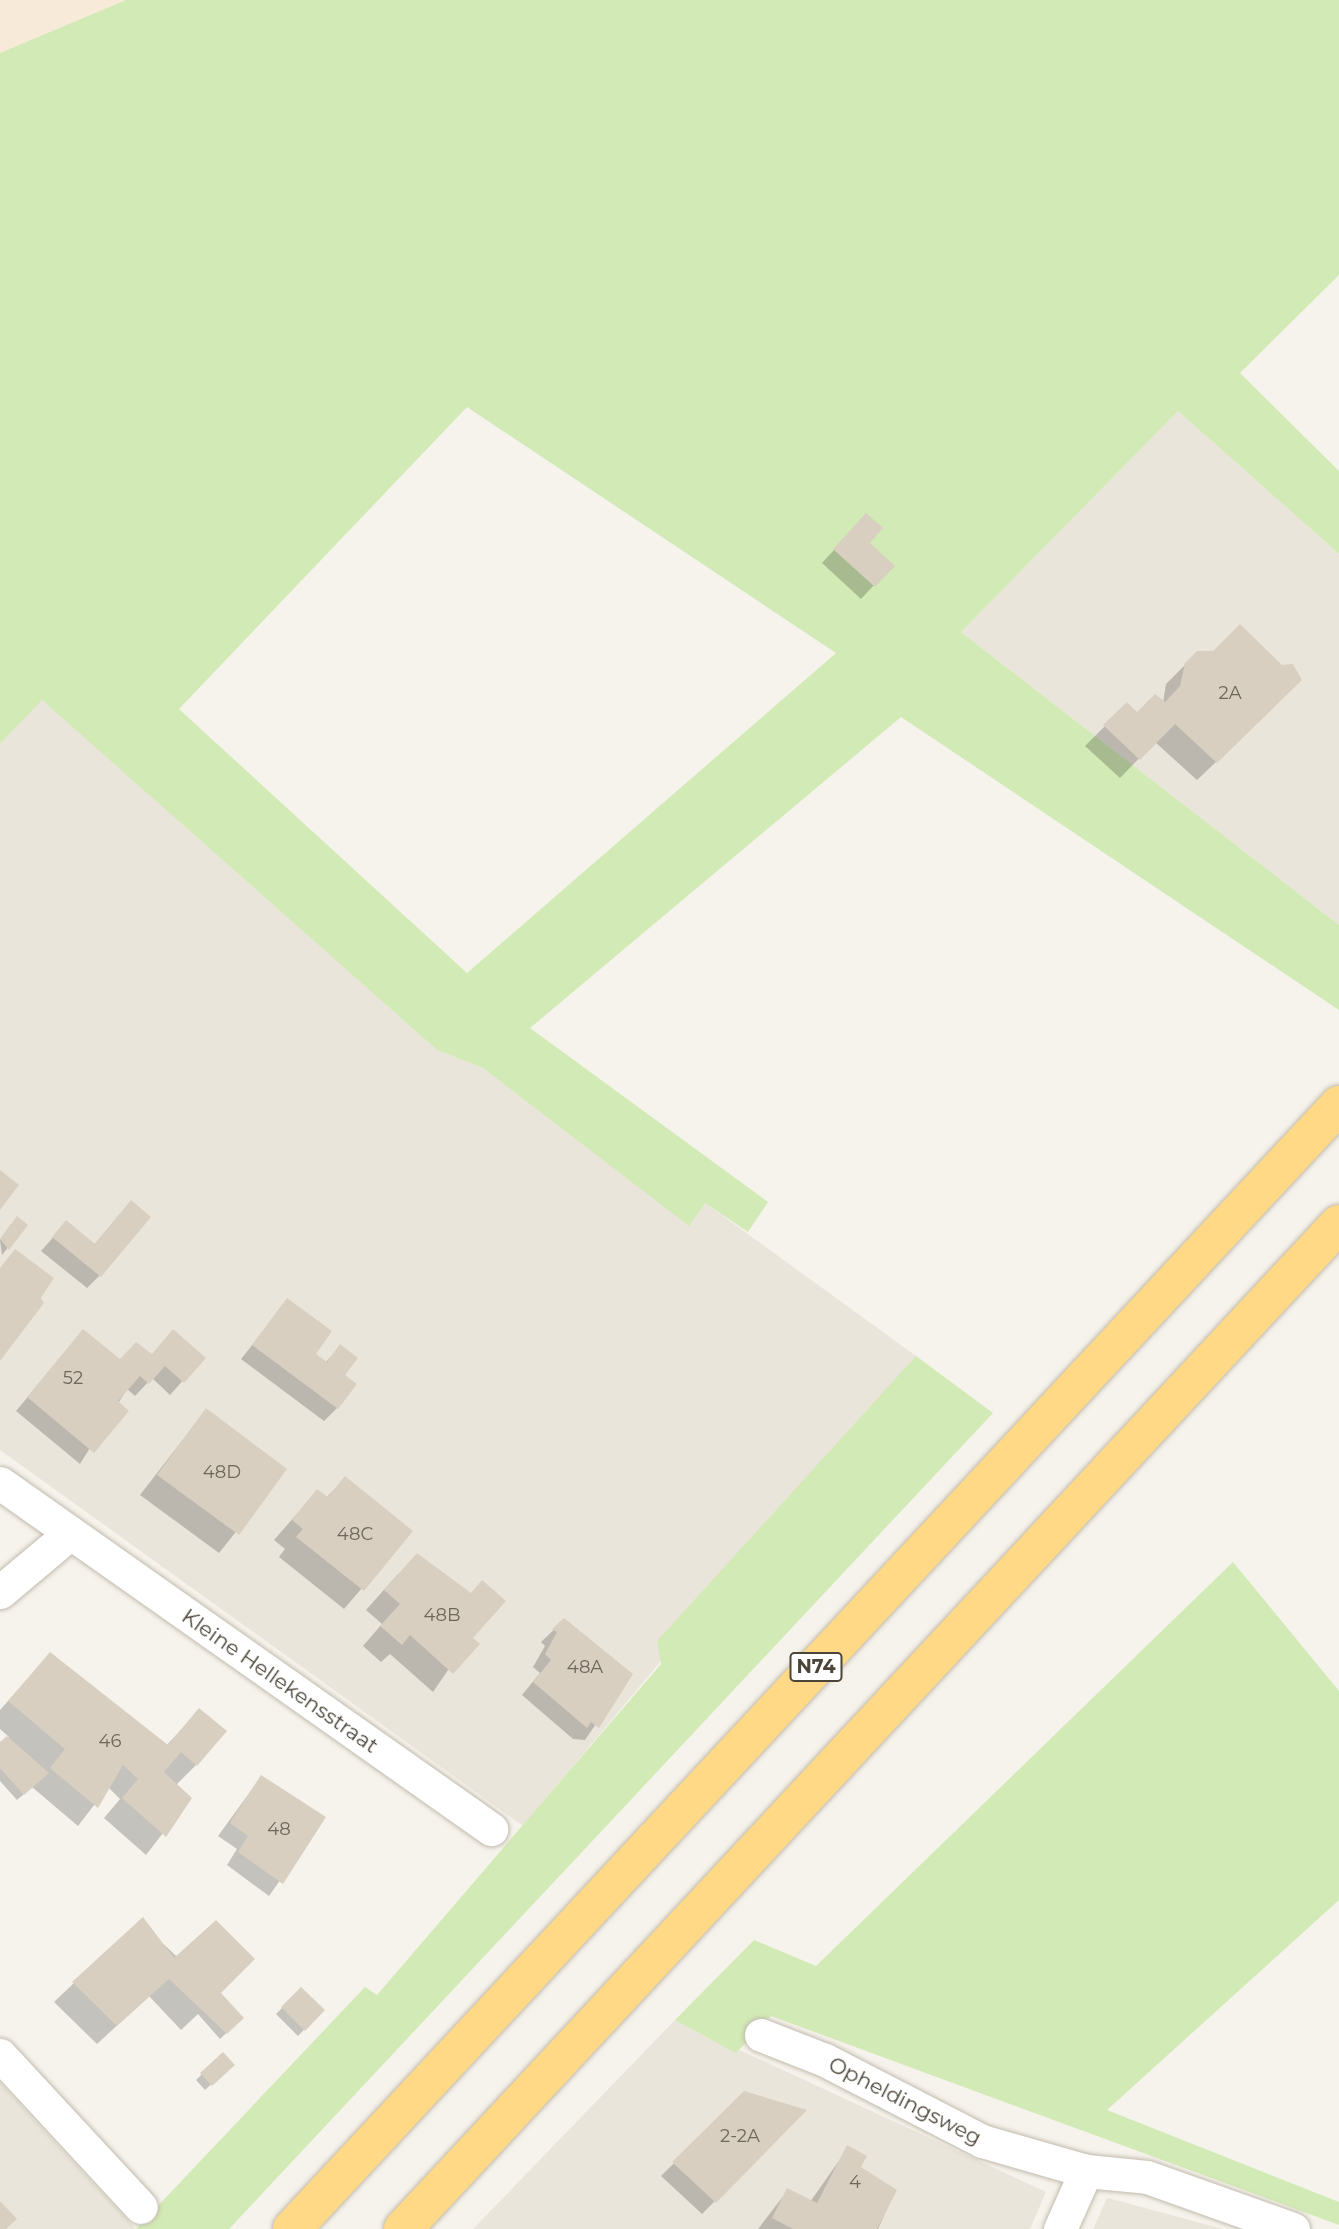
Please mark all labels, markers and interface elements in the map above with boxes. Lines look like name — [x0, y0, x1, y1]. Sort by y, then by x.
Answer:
house number: 2A — [1218, 682, 1242, 704]
house number: 52 — [63, 1367, 83, 1389]
house number: 48D — [203, 1461, 241, 1483]
house number: 48C — [337, 1523, 373, 1545]
street label: Kleine Hellekensstraat — [177, 1604, 383, 1758]
house number: 48B — [423, 1604, 461, 1626]
road number: N74 — [788, 1652, 844, 1682]
house number: 48A — [567, 1656, 603, 1678]
house number: 46 — [99, 1730, 121, 1752]
house number: 48 — [267, 1818, 291, 1840]
street label: Opheldingsweg — [824, 2052, 986, 2150]
house number: 2-2A — [720, 2125, 760, 2147]
house number: 4 — [849, 2171, 861, 2193]

